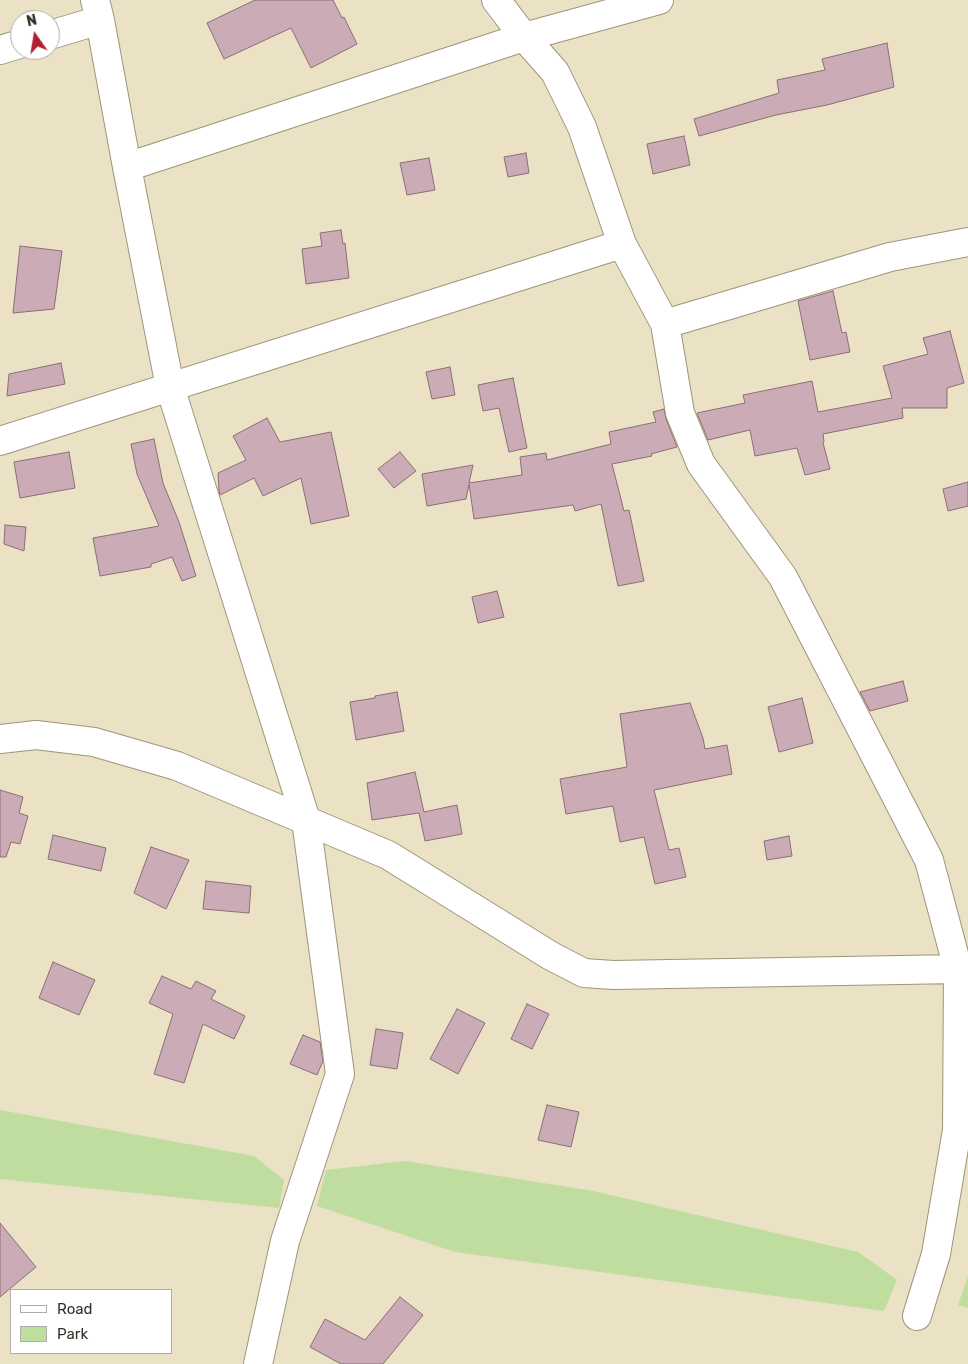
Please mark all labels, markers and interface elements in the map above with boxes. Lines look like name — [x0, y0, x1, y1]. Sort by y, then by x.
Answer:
north arrow — [10, 10, 60, 60]
text: N — [25, 11, 39, 30]
legend — [10, 1289, 172, 1354]
text: Road — [57, 1300, 93, 1318]
text: Park — [57, 1325, 88, 1343]

